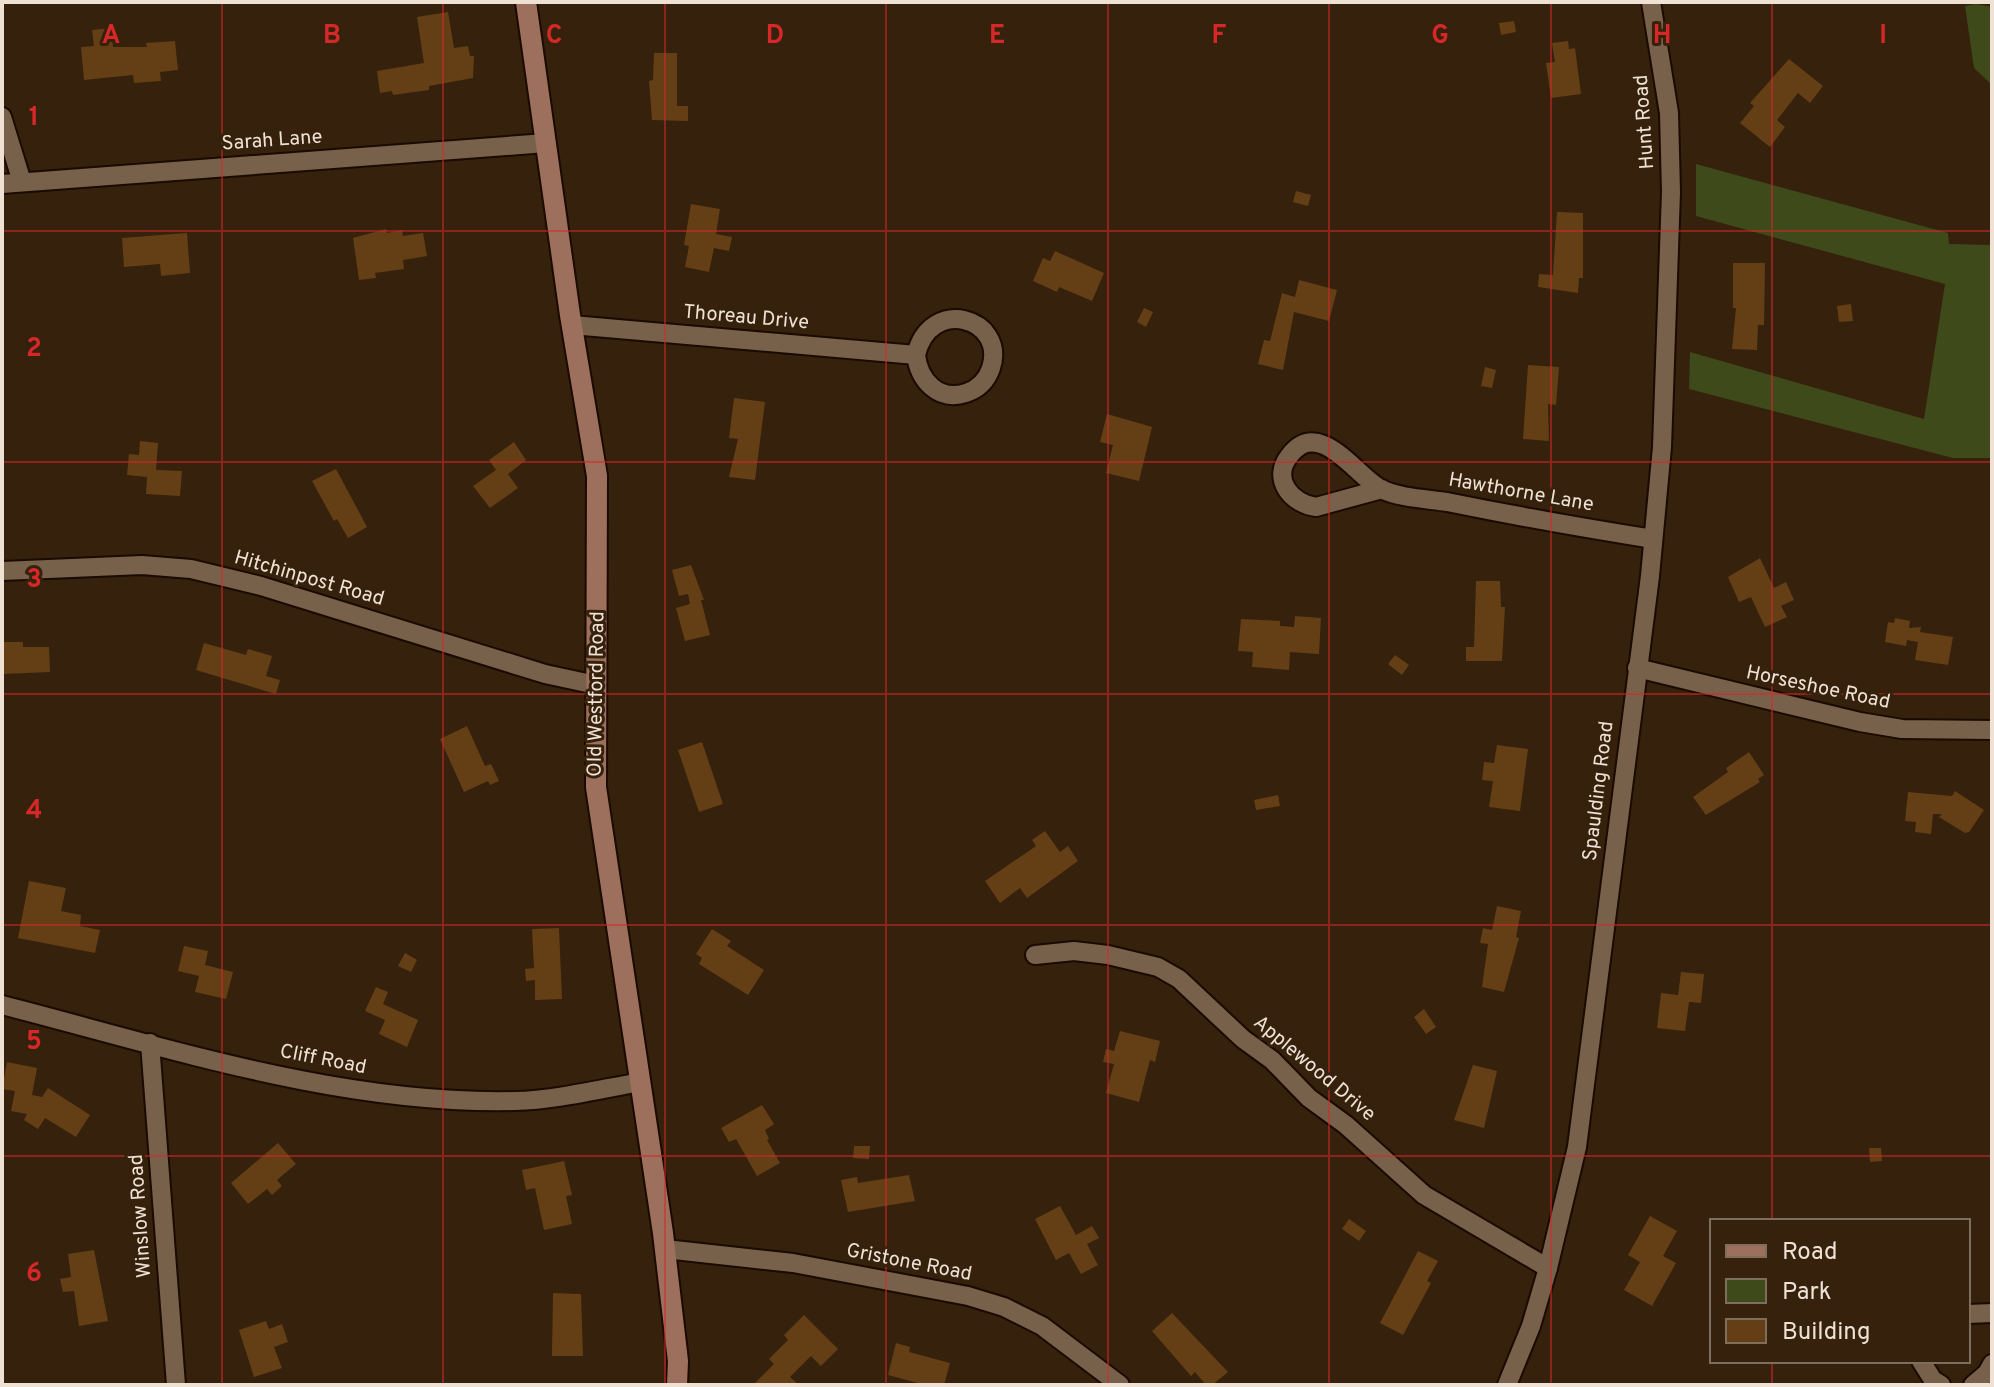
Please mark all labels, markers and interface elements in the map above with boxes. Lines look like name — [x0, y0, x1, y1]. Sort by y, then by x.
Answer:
text: A — [102, 20, 120, 53]
text: B — [323, 20, 341, 53]
text: C — [546, 20, 562, 53]
text: D — [766, 20, 784, 53]
text: E — [989, 20, 1005, 53]
text: F — [1212, 20, 1227, 53]
text: G — [1431, 20, 1449, 53]
text: H — [1653, 20, 1671, 53]
text: I — [1879, 20, 1887, 53]
street label: Hunt Road — [1629, 74, 1661, 170]
text: 1 — [29, 102, 39, 135]
street label: Sarah Lane — [221, 125, 323, 157]
street label: Thoreau Drive — [682, 300, 810, 336]
text: 2 — [26, 333, 42, 366]
street label: Hawthorne Lane — [1446, 467, 1596, 519]
street label: Hitchinpost Road — [231, 545, 387, 613]
text: 3 — [26, 564, 42, 597]
street label: Old Westford Road — [583, 611, 611, 777]
street label: Horseshoe Road — [1744, 660, 1892, 716]
street label: Spaulding Road — [1578, 720, 1620, 862]
text: 4 — [26, 795, 42, 828]
street label: Applewood Drive — [1247, 1010, 1381, 1128]
text: 5 — [26, 1026, 42, 1059]
street label: Cliff Road — [277, 1039, 369, 1081]
street label: Winslow Road — [124, 1153, 158, 1279]
legend — [1710, 1219, 1970, 1363]
street label: Gristone Road — [844, 1238, 974, 1288]
text: Road — [1782, 1238, 1838, 1268]
text: 6 — [26, 1258, 42, 1291]
text: Park — [1782, 1278, 1832, 1308]
text: Building — [1782, 1318, 1871, 1348]

